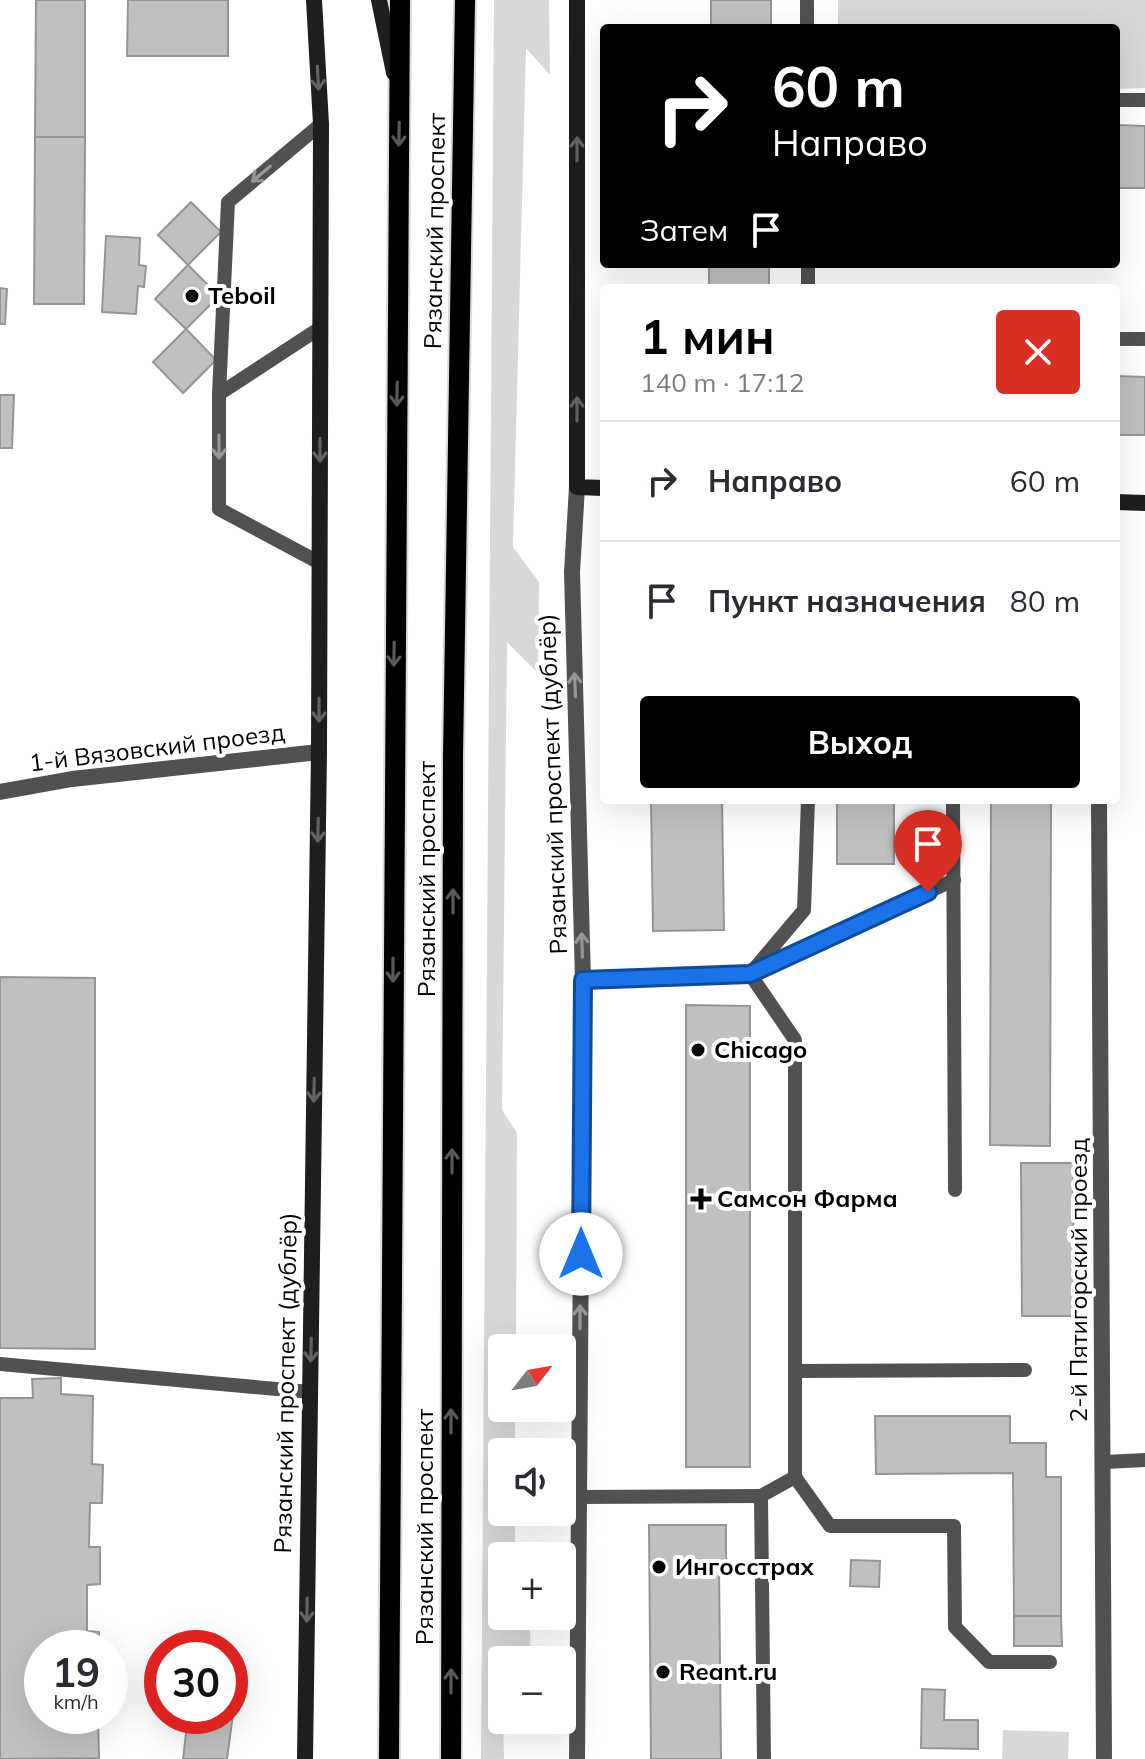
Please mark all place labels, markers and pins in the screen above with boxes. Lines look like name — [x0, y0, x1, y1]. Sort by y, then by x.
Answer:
place label: Teboil — [208, 280, 276, 310]
marker: Teboil — [183, 287, 201, 305]
pin — [894, 810, 962, 892]
place label: Chicago — [714, 1034, 807, 1064]
marker: Chicago — [689, 1041, 707, 1059]
place label: Самсон Фарма — [717, 1183, 898, 1213]
marker: Самсон Фарма — [692, 1190, 710, 1208]
place label: Ингосстрах — [675, 1551, 815, 1581]
marker: Ингосстрах — [650, 1558, 668, 1576]
place label: Reant.ru — [679, 1656, 777, 1686]
marker: Reant.ru — [654, 1663, 672, 1681]

